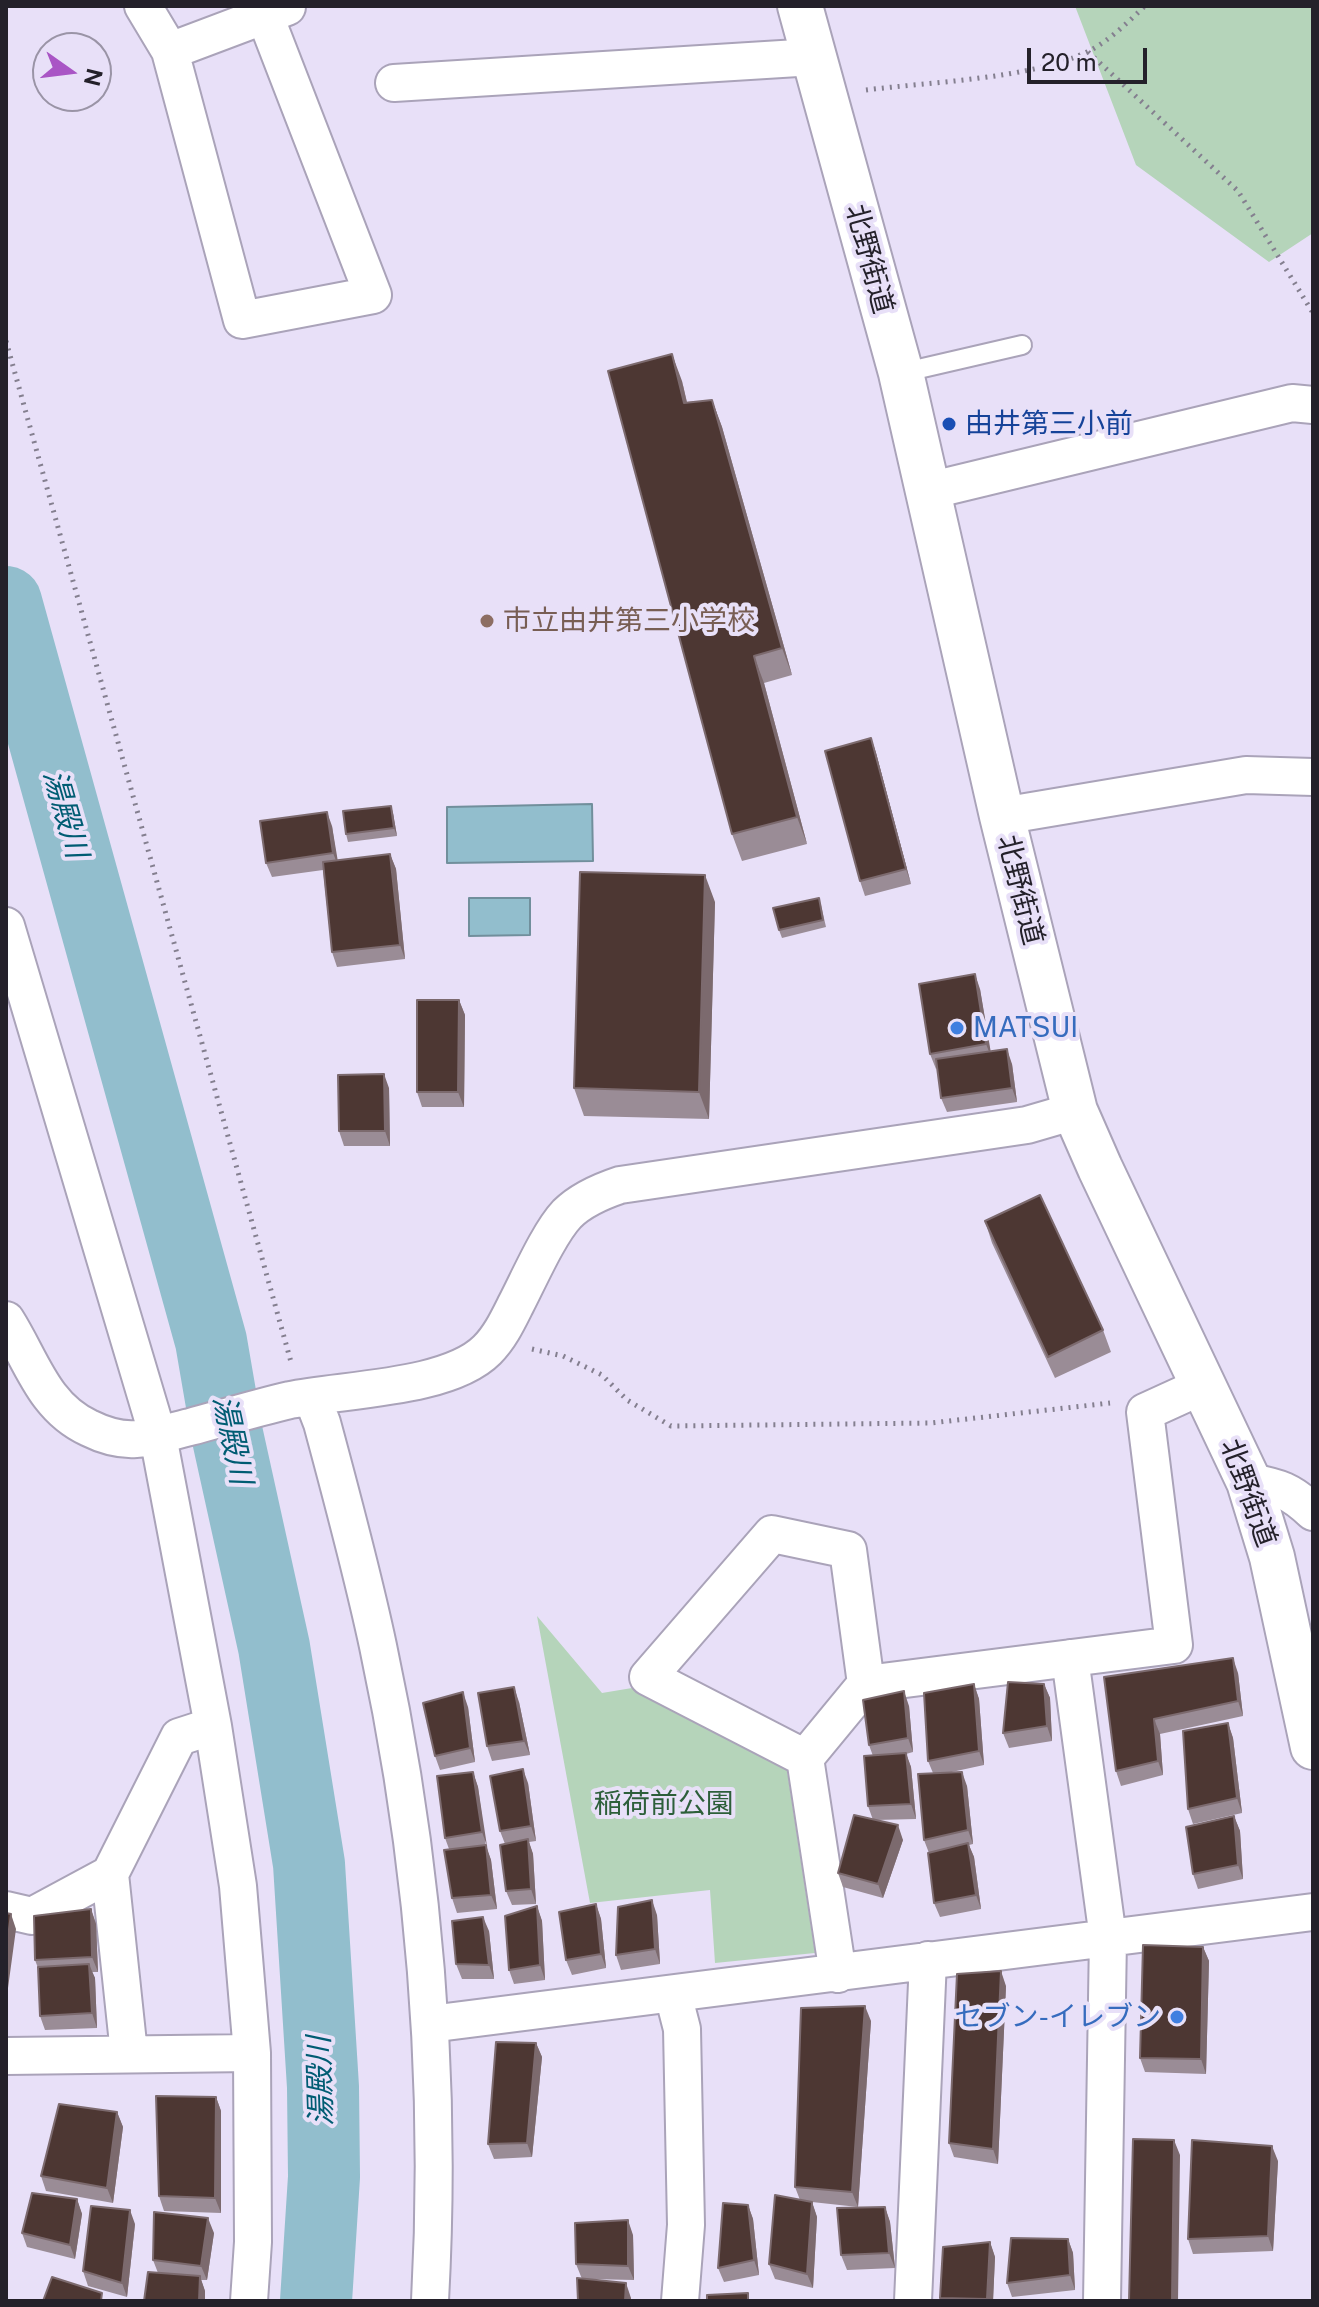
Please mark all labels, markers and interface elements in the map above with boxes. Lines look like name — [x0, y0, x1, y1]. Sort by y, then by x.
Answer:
north arrow — [32, 32, 112, 112]
scale bar — [1031, 32, 1151, 82]
text: 20 m — [1041, 48, 1097, 76]
text: N — [79, 66, 108, 89]
street label: 北野街道 — [838, 201, 900, 317]
place label: 由井第三小前 — [965, 407, 1133, 441]
marker: 由井第三小前 — [940, 415, 958, 433]
place label: 市立由井第三小学校 — [503, 604, 755, 638]
marker: 市立由井第三小学校 — [478, 612, 496, 630]
water label: 湯殿川 — [35, 766, 95, 862]
street label: 北野街道 — [990, 832, 1050, 948]
place label: MATSUI — [973, 1011, 1078, 1045]
marker: MATSUI — [948, 1019, 966, 1037]
water label: 湯殿川 — [205, 1392, 259, 1488]
street label: 北野街道 — [1213, 1435, 1283, 1551]
park label: 稲荷前公園 — [594, 1787, 734, 1821]
place label: セブン-イレブン — [954, 2000, 1161, 2034]
marker: セブン-イレブン — [1168, 2008, 1186, 2026]
water label: 湯殿川 — [301, 2035, 341, 2127]

